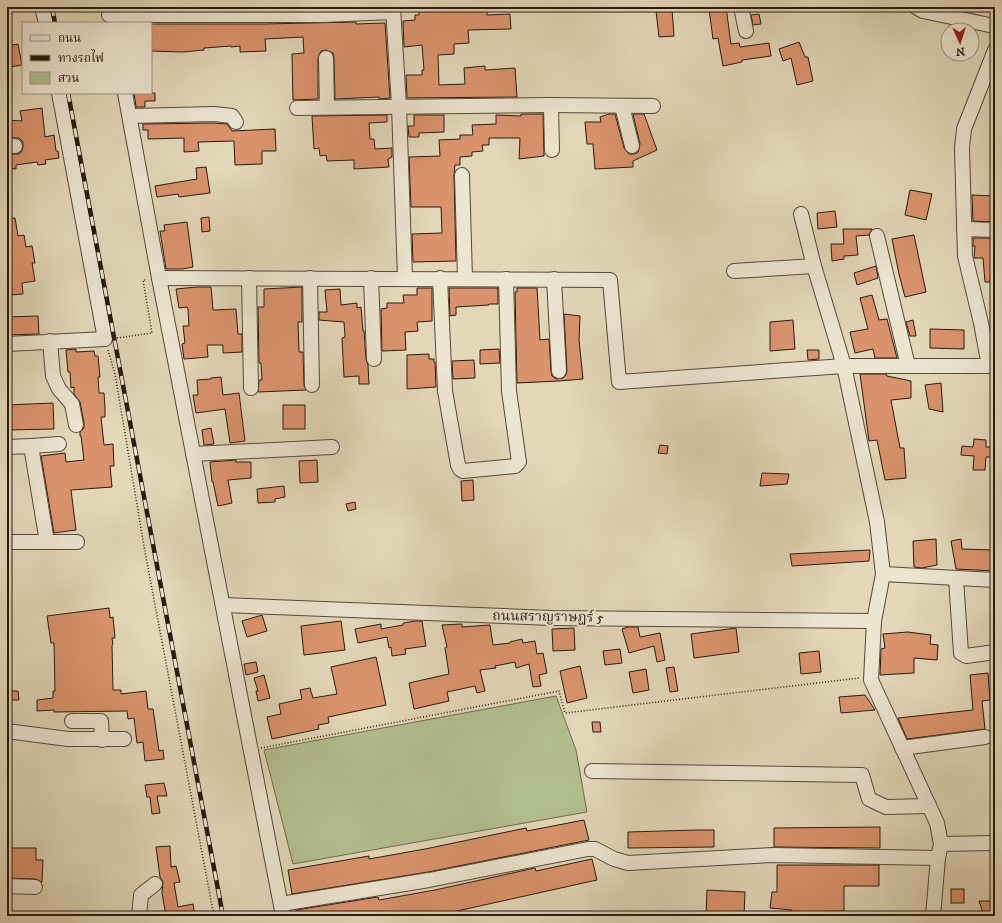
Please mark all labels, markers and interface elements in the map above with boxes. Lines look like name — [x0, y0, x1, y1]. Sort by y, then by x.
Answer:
legend — [22, 22, 152, 94]
north arrow — [940, 22, 980, 62]
text: ถนน — [58, 31, 81, 46]
text: N — [956, 44, 965, 58]
text: ทางรถไฟ — [58, 49, 104, 66]
text: สวน — [58, 71, 80, 86]
street label: ถนนสราญราษฎร์ 5 — [492, 606, 604, 627]

